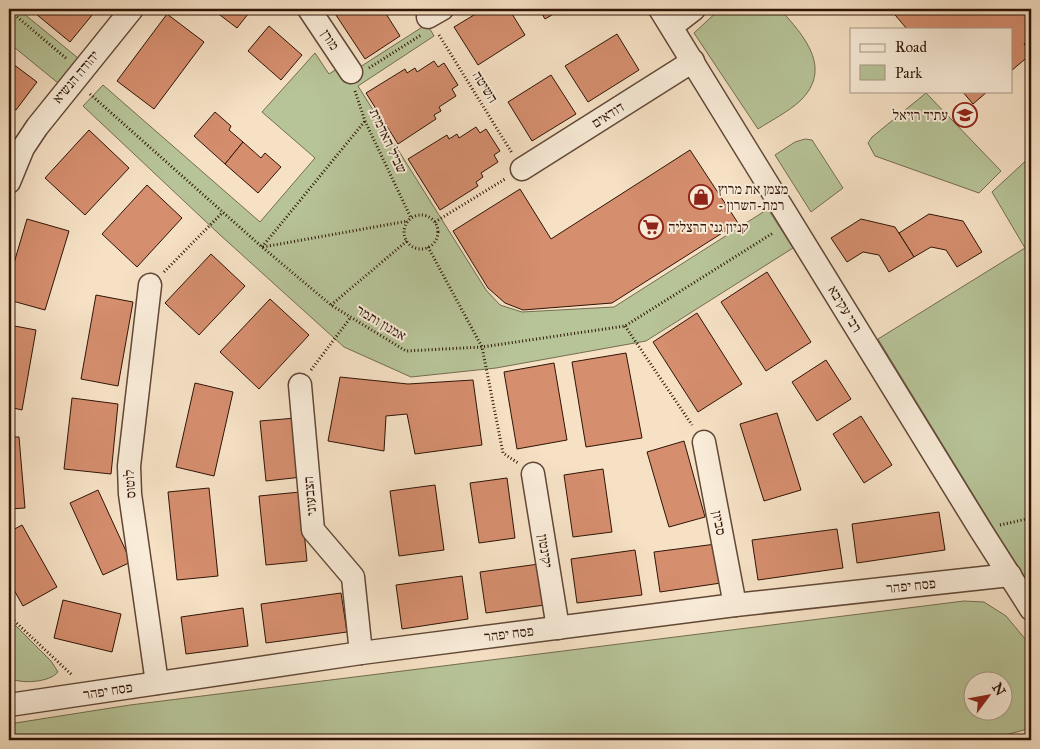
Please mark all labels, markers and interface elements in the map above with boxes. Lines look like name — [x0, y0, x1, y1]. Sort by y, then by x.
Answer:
street label: מורן — [317, 26, 343, 54]
legend — [850, 28, 1012, 92]
text: Road — [895, 38, 927, 56]
street label: יהודה הנשיא — [49, 47, 103, 107]
text: Park — [895, 64, 922, 82]
street label: השיטה — [469, 68, 501, 106]
street label: דודאים — [589, 98, 627, 132]
school or university icon: עתיד רזיאל — [952, 102, 978, 128]
street label: שביל האדמית — [366, 106, 411, 176]
place label: עתיד רזיאל — [892, 107, 948, 124]
place label: מצמן את מרוץ - רמת-השרון — [718, 181, 788, 214]
shop icon: מצמן את מרוץ - רמת-השרון — [688, 184, 714, 210]
supermarket icon: קניון גני הרצליה — [638, 214, 664, 240]
place label: קניון גני הרצליה — [668, 219, 749, 236]
street label: רבי עקיבא — [824, 282, 866, 336]
street label: אמנון ותמר — [353, 301, 409, 345]
street label: לוטוס — [120, 469, 139, 499]
street label: הצבעוני — [300, 475, 320, 517]
street label: סביון — [708, 509, 730, 537]
street label: יקינטון — [534, 533, 556, 569]
street label: פסח יפהר — [885, 575, 937, 597]
street label: פסח יפהר — [483, 623, 535, 645]
north arrow — [962, 672, 1012, 722]
street label: פסח יפהר — [82, 679, 134, 703]
text: N — [988, 680, 1009, 699]

